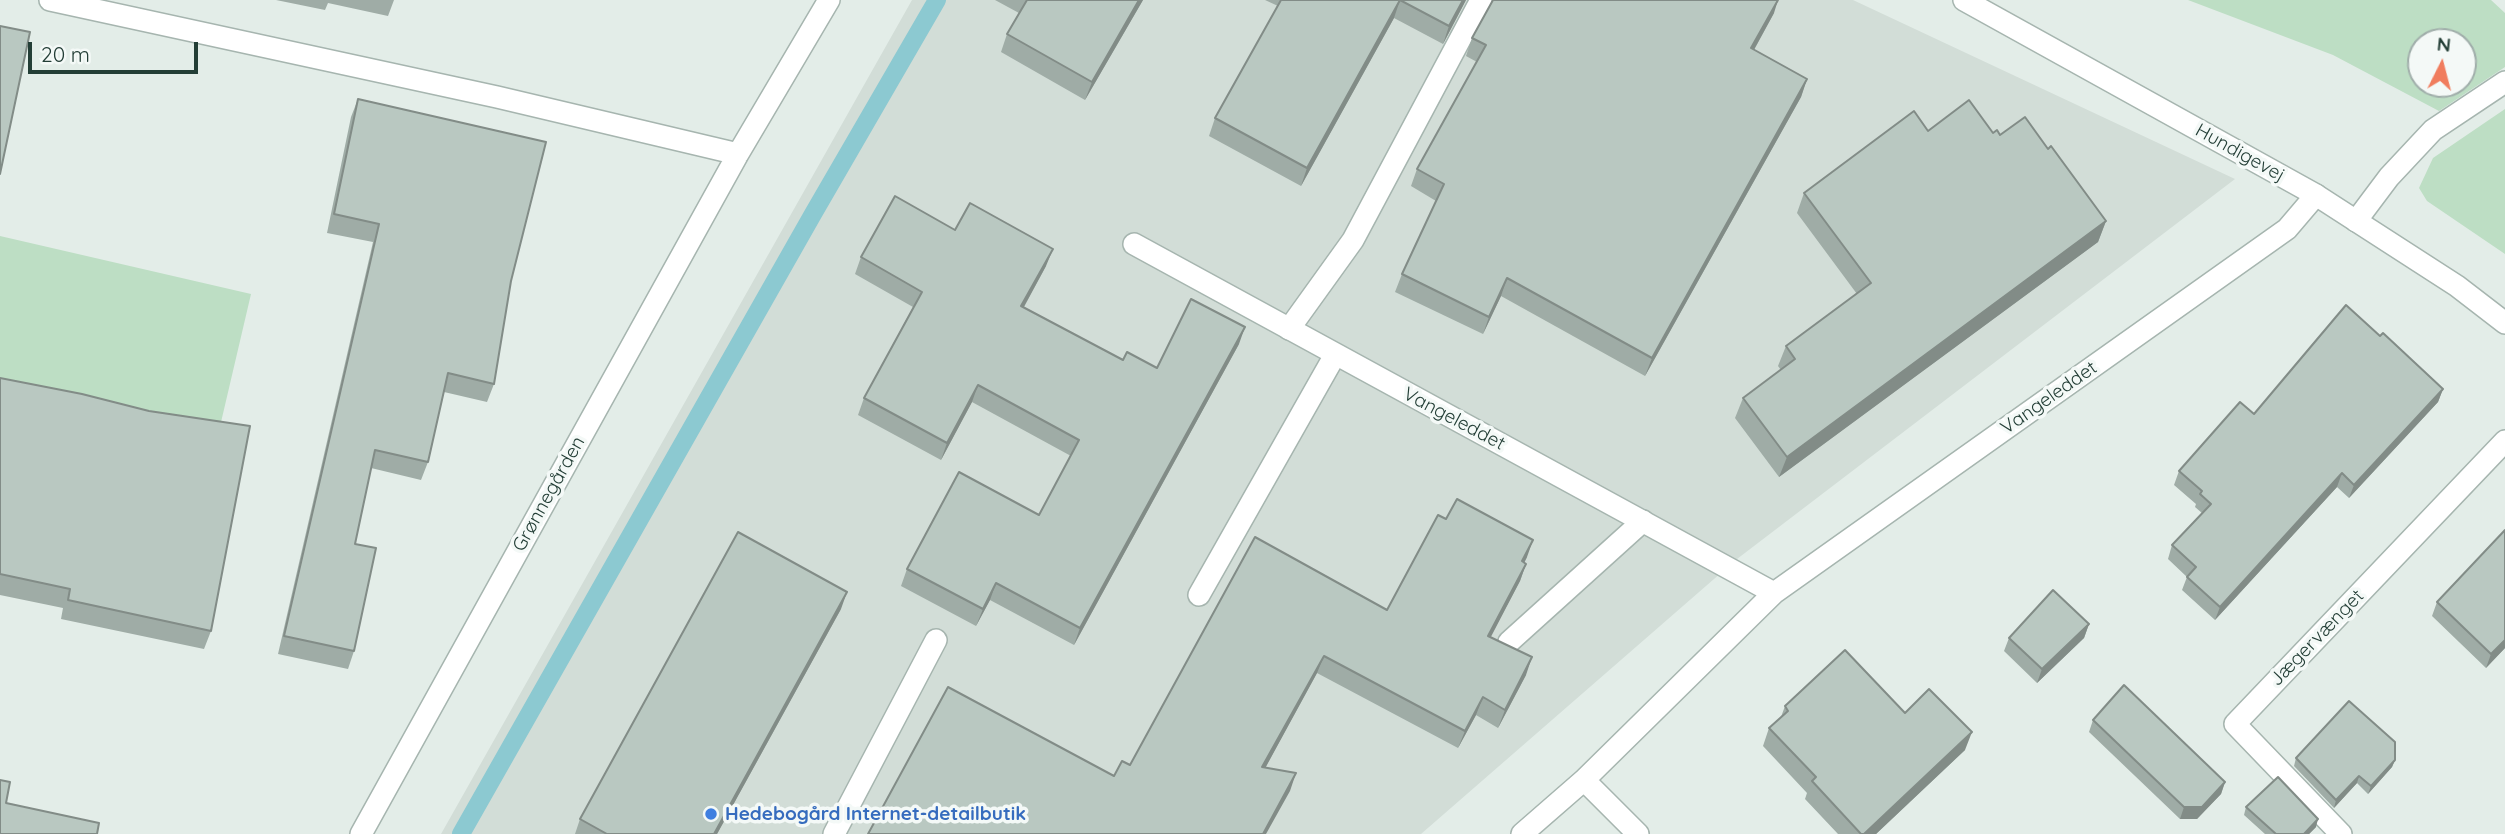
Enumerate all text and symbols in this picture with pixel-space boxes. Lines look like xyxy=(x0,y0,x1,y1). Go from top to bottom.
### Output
scale bar xyxy=(32,28,201,72)
north arrow xyxy=(2407,28,2477,98)
text: N xyxy=(2436,31,2452,57)
text: 20 m xyxy=(41,41,90,67)
street label: Hundigevej xyxy=(2191,119,2289,187)
street label: Vangeleddet xyxy=(1997,356,2101,440)
street label: Vangeleddet xyxy=(1399,383,1509,455)
street label: Grønnegården xyxy=(508,432,590,556)
street label: Jægervænget xyxy=(2265,585,2369,691)
place label: Hedebogård Internet-detailbutik xyxy=(725,803,1026,825)
marker: Hedebogård Internet-detailbutik xyxy=(703,806,719,822)

